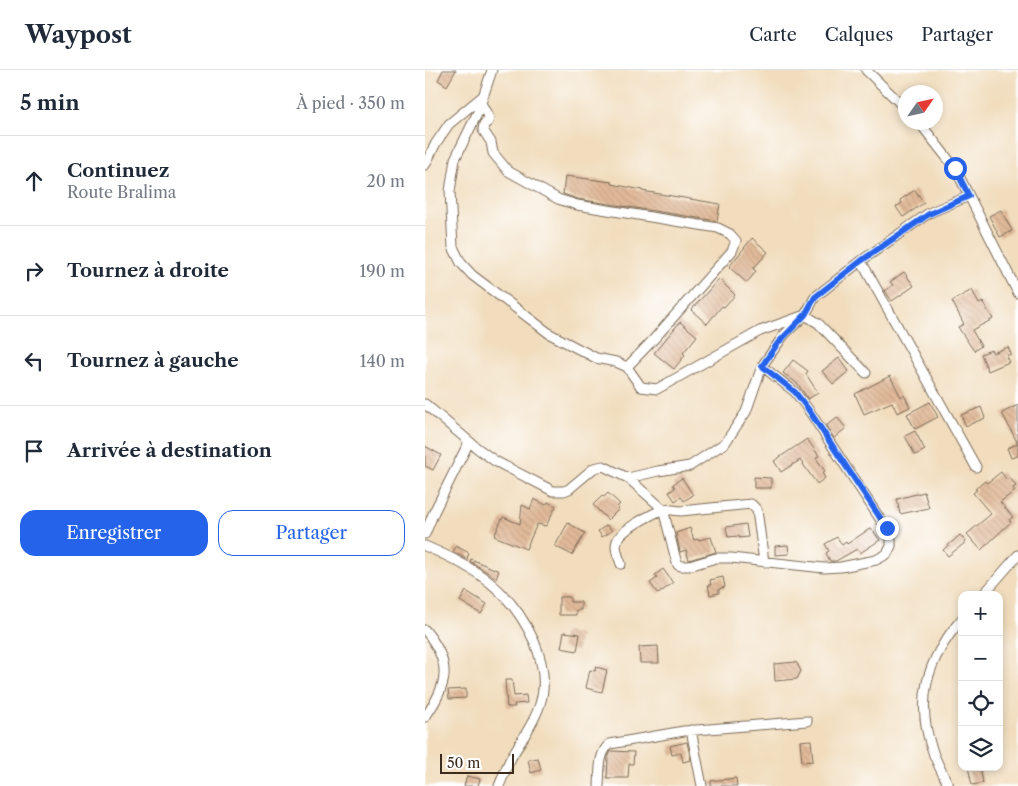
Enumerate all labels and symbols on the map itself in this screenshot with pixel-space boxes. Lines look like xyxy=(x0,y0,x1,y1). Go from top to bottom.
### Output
north arrow xyxy=(898,85,943,130)
route start xyxy=(944,157,967,180)
route end xyxy=(876,517,899,540)
scale bar xyxy=(440,751,514,774)

